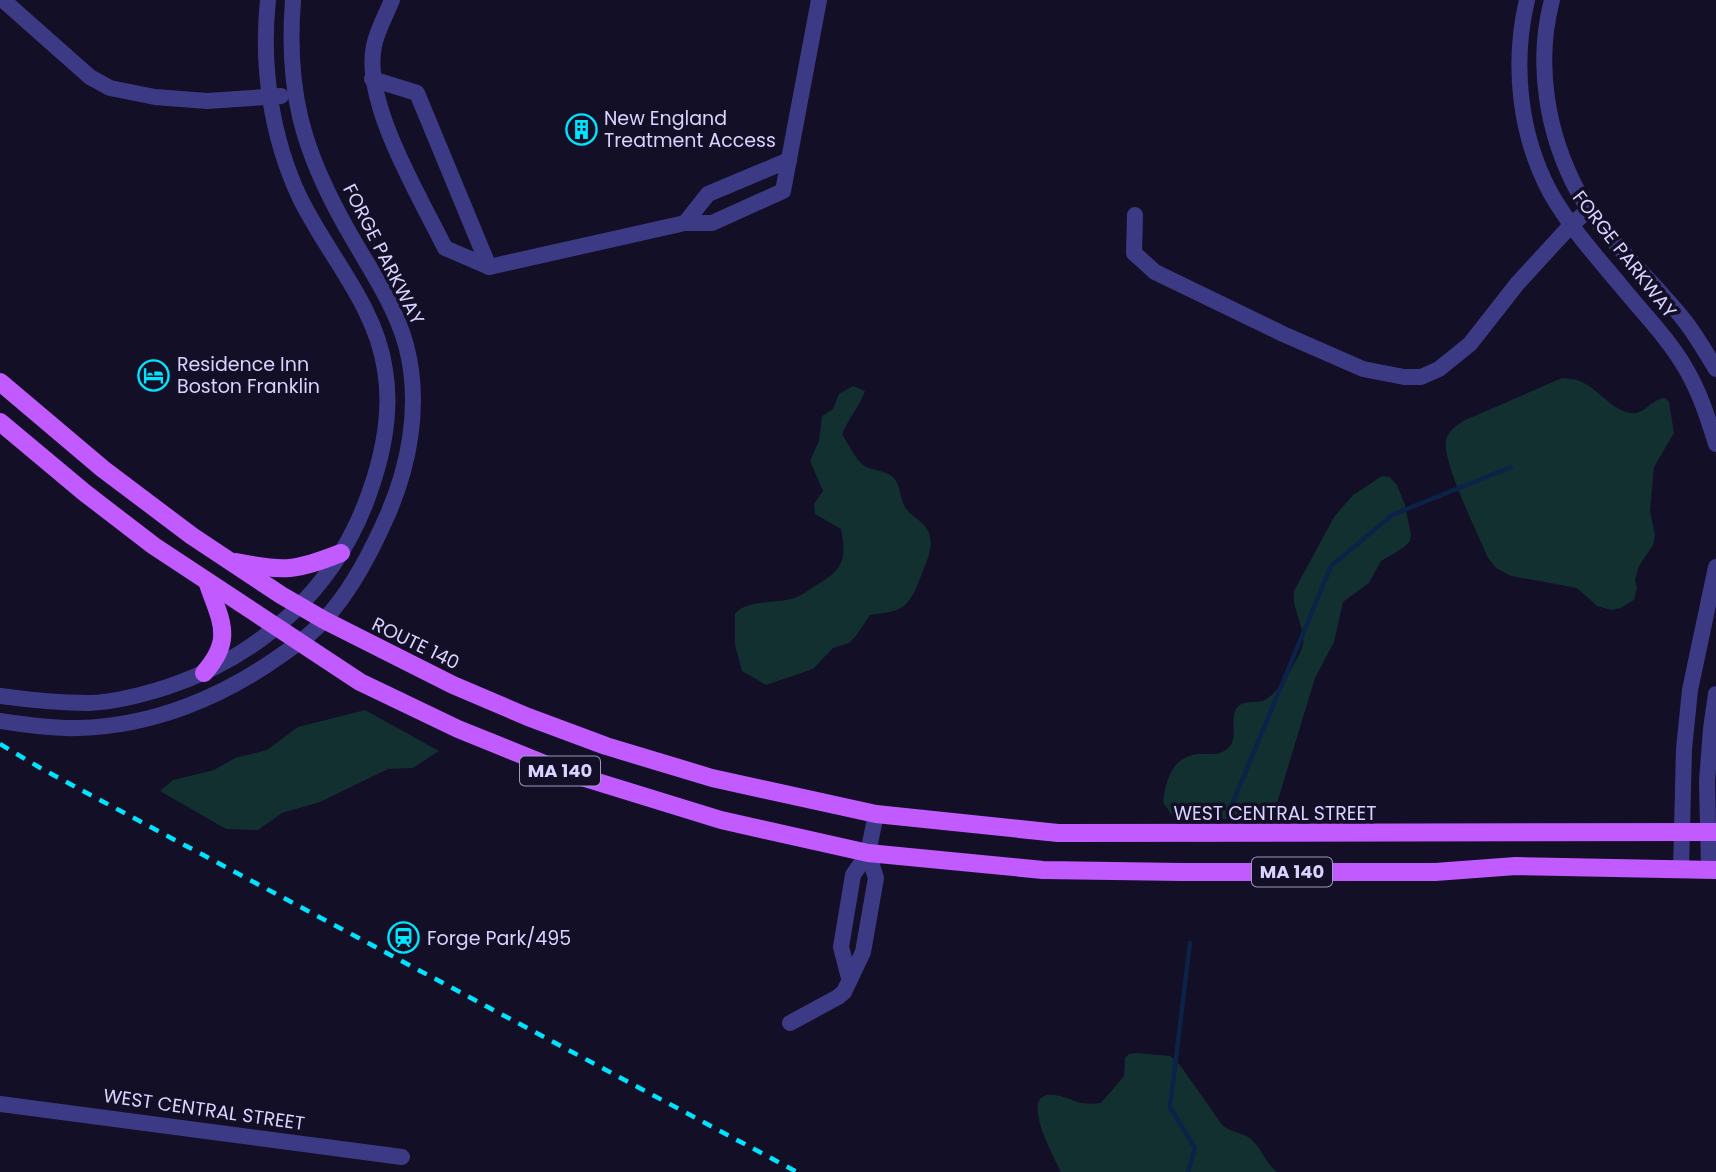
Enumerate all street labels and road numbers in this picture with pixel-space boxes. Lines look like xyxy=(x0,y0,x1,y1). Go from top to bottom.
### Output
street label: FORGE PARKWAY xyxy=(336,179,431,329)
street label: FORGE PARKWAY xyxy=(1566,185,1683,324)
street label: ROUTE 140 xyxy=(367,611,464,676)
road number: MA 140 xyxy=(520,756,600,786)
street label: WEST CENTRAL STREET xyxy=(1173,800,1377,827)
road number: MA 140 xyxy=(1252,858,1332,886)
street label: WEST CENTRAL STREET xyxy=(101,1082,306,1137)

